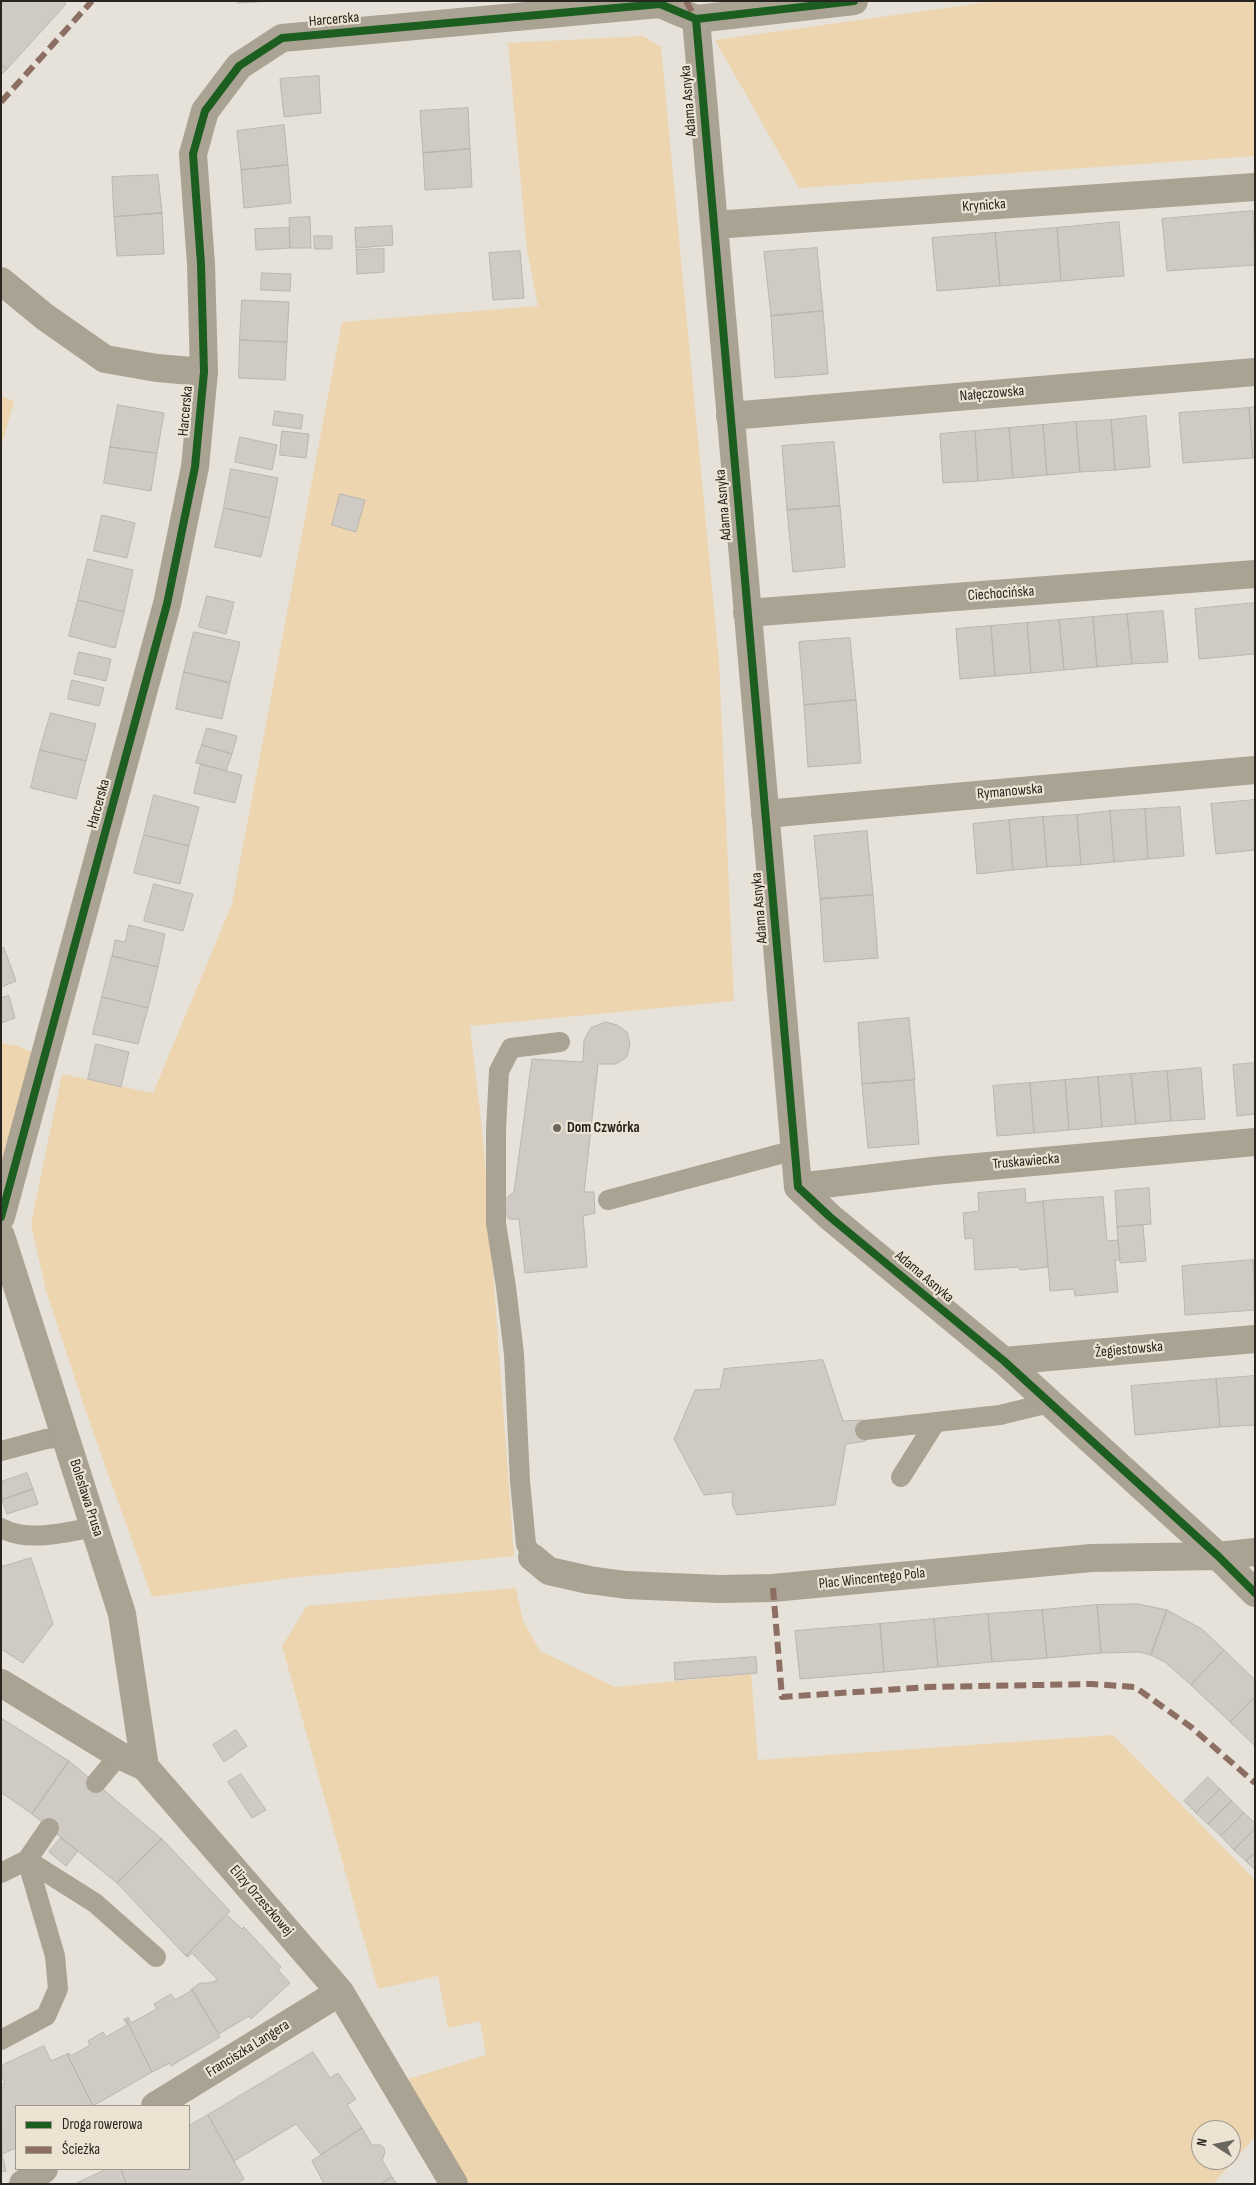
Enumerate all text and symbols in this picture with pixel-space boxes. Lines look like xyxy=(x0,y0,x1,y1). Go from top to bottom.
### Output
street label: Harcerska xyxy=(308,9,360,31)
street label: Adama Asnyka xyxy=(677,65,701,137)
street label: Krynicka xyxy=(962,196,1006,216)
street label: Nałęczowska xyxy=(959,382,1025,406)
street label: Harcerska xyxy=(175,385,197,437)
street label: Adama Asnyka xyxy=(712,469,736,541)
street label: Ciechocińska xyxy=(967,583,1035,605)
street label: Harcerska xyxy=(84,777,114,831)
street label: Rymanowska xyxy=(976,780,1044,804)
street label: Adama Asnyka xyxy=(748,872,772,944)
place label: Dom Czwórka xyxy=(567,1119,640,1137)
marker: Dom Czwórka xyxy=(551,1122,563,1134)
street label: Truskawiecka xyxy=(992,1150,1060,1174)
street label: Adama Asnyka xyxy=(891,1247,957,1307)
street label: Żegiestowska xyxy=(1094,1338,1164,1362)
street label: Bolesława Prusa xyxy=(65,1457,107,1539)
street label: Plac Wincentego Pola xyxy=(818,1564,926,1594)
street label: Elizy Orzeszkowej xyxy=(225,1862,297,1940)
street label: Franciszka Langera xyxy=(203,2016,293,2082)
legend xyxy=(15,2105,190,2170)
text: Droga rowerowa xyxy=(62,2115,142,2134)
north arrow xyxy=(1191,2120,1241,2170)
text: N xyxy=(1193,2137,1211,2148)
text: Ścieżka xyxy=(62,2140,100,2159)

